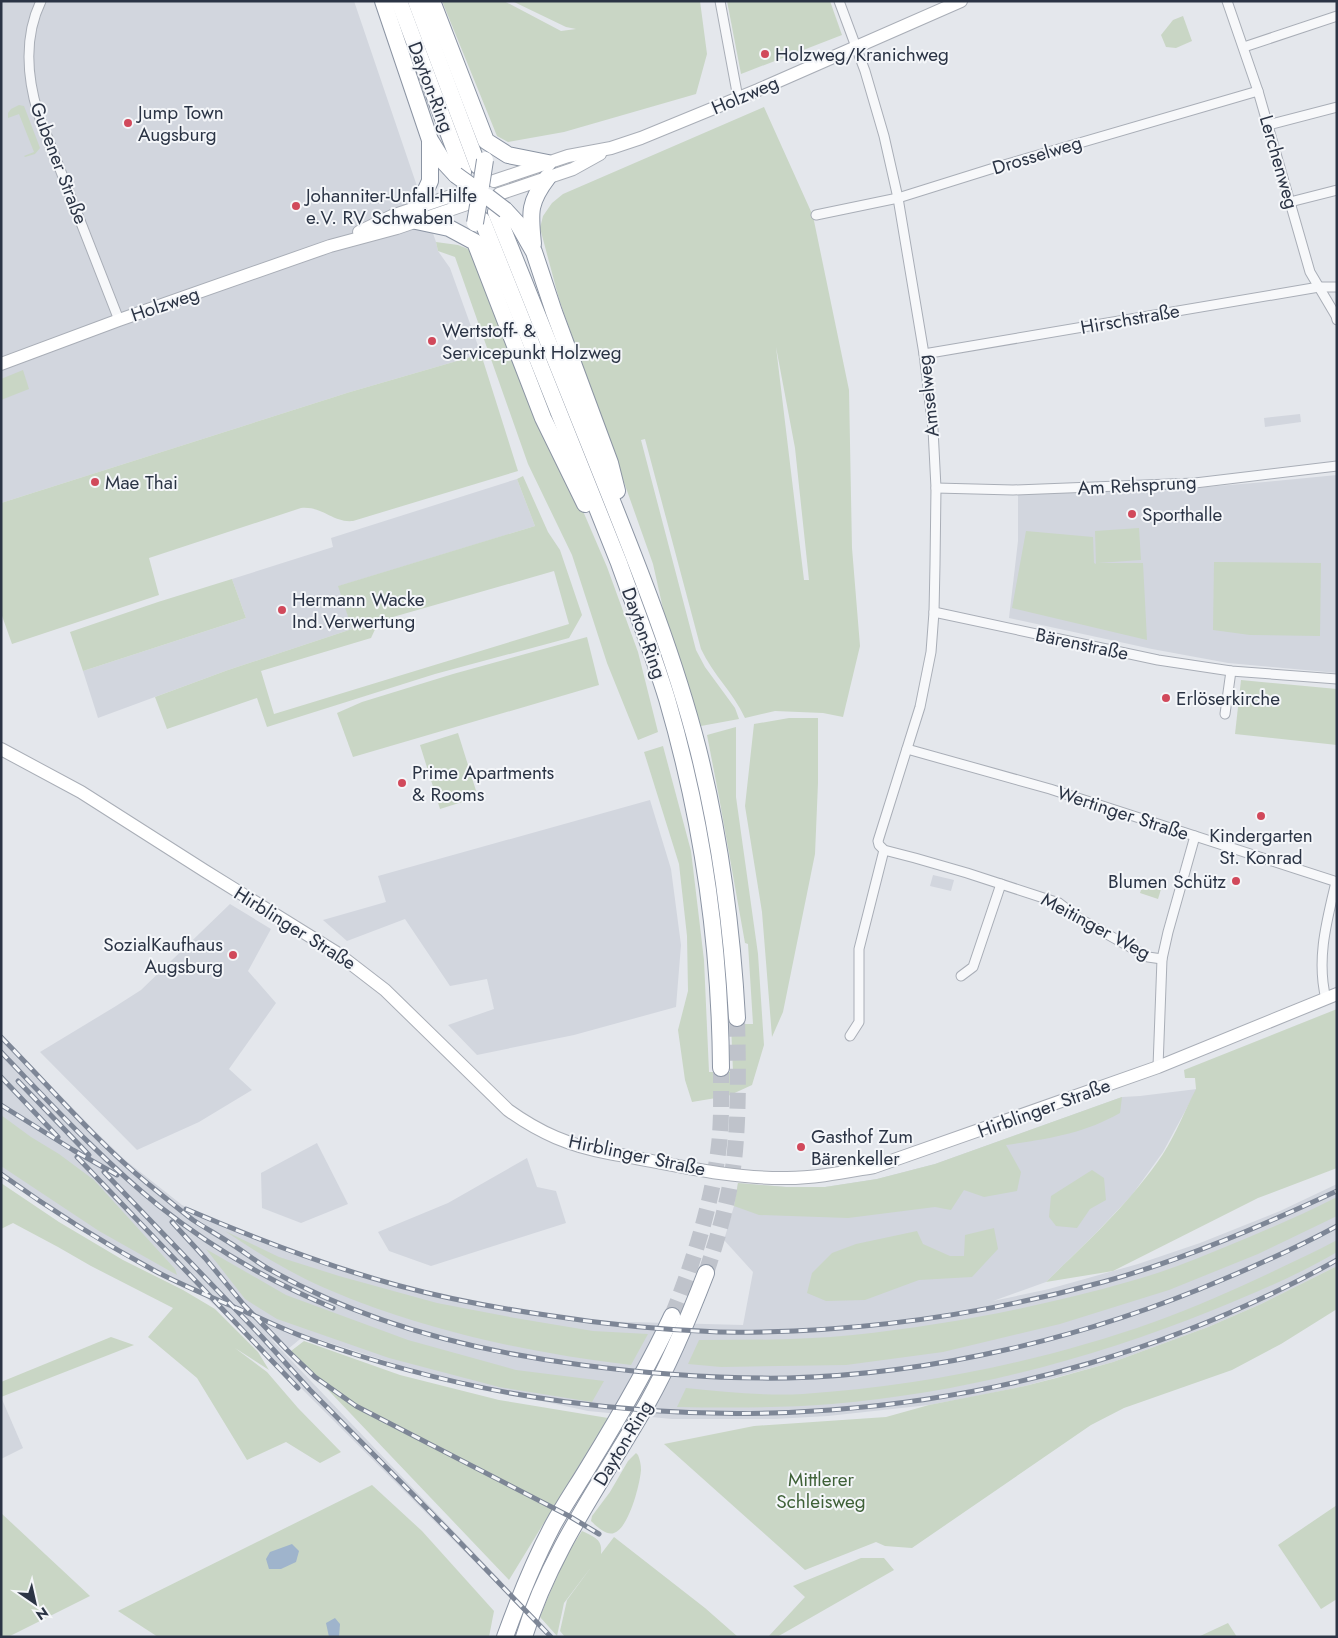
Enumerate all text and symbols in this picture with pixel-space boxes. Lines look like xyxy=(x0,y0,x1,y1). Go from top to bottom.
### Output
street label: Dayton-Ring xyxy=(401,38,461,136)
place label: Holzweg/Kranichweg xyxy=(775,41,949,68)
marker: Holzweg/Kranichweg xyxy=(759,48,771,60)
street label: Holzweg xyxy=(707,69,783,121)
street label: Gubener Straße xyxy=(23,98,95,228)
place label: Jump Town Augsburg xyxy=(135,99,224,148)
street label: Lerchenweg xyxy=(1253,112,1305,212)
marker: Jump Town Augsburg xyxy=(122,117,134,129)
street label: Drosselweg xyxy=(989,129,1085,181)
place label: Johanniter-Unfall-Hilfe e.V. RV Schwaben xyxy=(303,182,477,231)
marker: Johanniter-Unfall-Hilfe e.V. RV Schwaben xyxy=(290,200,302,212)
street label: Holzweg xyxy=(127,280,203,328)
street label: Hirschstraße xyxy=(1078,297,1182,341)
place label: Wertstoff- & Servicepunkt Holzweg xyxy=(442,317,621,366)
marker: Wertstoff- & Servicepunkt Holzweg xyxy=(426,335,438,347)
street label: Amselweg xyxy=(910,354,946,438)
street label: Am Rehsprung xyxy=(1077,468,1197,502)
place label: Mae Thai xyxy=(105,469,178,496)
marker: Mae Thai xyxy=(89,476,101,488)
place label: Sporthalle xyxy=(1142,501,1223,528)
marker: Sporthalle xyxy=(1126,508,1138,520)
street label: Dayton-Ring xyxy=(615,583,673,683)
place label: Hermann Wacke Ind.Verwertung xyxy=(292,586,425,635)
marker: Hermann Wacke Ind.Verwertung xyxy=(276,604,288,616)
street label: Bärenstraße xyxy=(1033,621,1131,667)
place label: Erlöserkirche xyxy=(1176,685,1280,712)
marker: Erlöserkirche xyxy=(1160,692,1172,704)
place label: Prime Apartments & Rooms xyxy=(412,759,555,808)
marker: Prime Apartments & Rooms xyxy=(396,777,408,789)
street label: Wertinger Straße xyxy=(1054,779,1193,847)
marker: Kindergarten St. Konrad xyxy=(1255,810,1267,822)
place label: Kindergarten St. Konrad xyxy=(1209,822,1313,871)
place label: Blumen Schütz xyxy=(1108,868,1226,895)
marker: Blumen Schütz xyxy=(1230,875,1242,887)
street label: Hirblinger Straße xyxy=(229,880,361,976)
street label: Meitinger Weg xyxy=(1037,886,1155,966)
place label: SozialKaufhaus Augsburg xyxy=(103,931,223,980)
marker: SozialKaufhaus Augsburg xyxy=(227,949,239,961)
street label: Hirblinger Straße xyxy=(974,1071,1114,1144)
place label: Gasthof Zum Bärenkeller xyxy=(811,1123,913,1172)
street label: Hirblinger Straße xyxy=(566,1127,708,1183)
marker: Gasthof Zum Bärenkeller xyxy=(795,1141,807,1153)
street label: Dayton-Ring xyxy=(587,1395,659,1491)
park label: Mittlerer Schleisweg xyxy=(776,1466,866,1515)
north arrow xyxy=(10,1578,60,1628)
text: N xyxy=(32,1602,52,1625)

